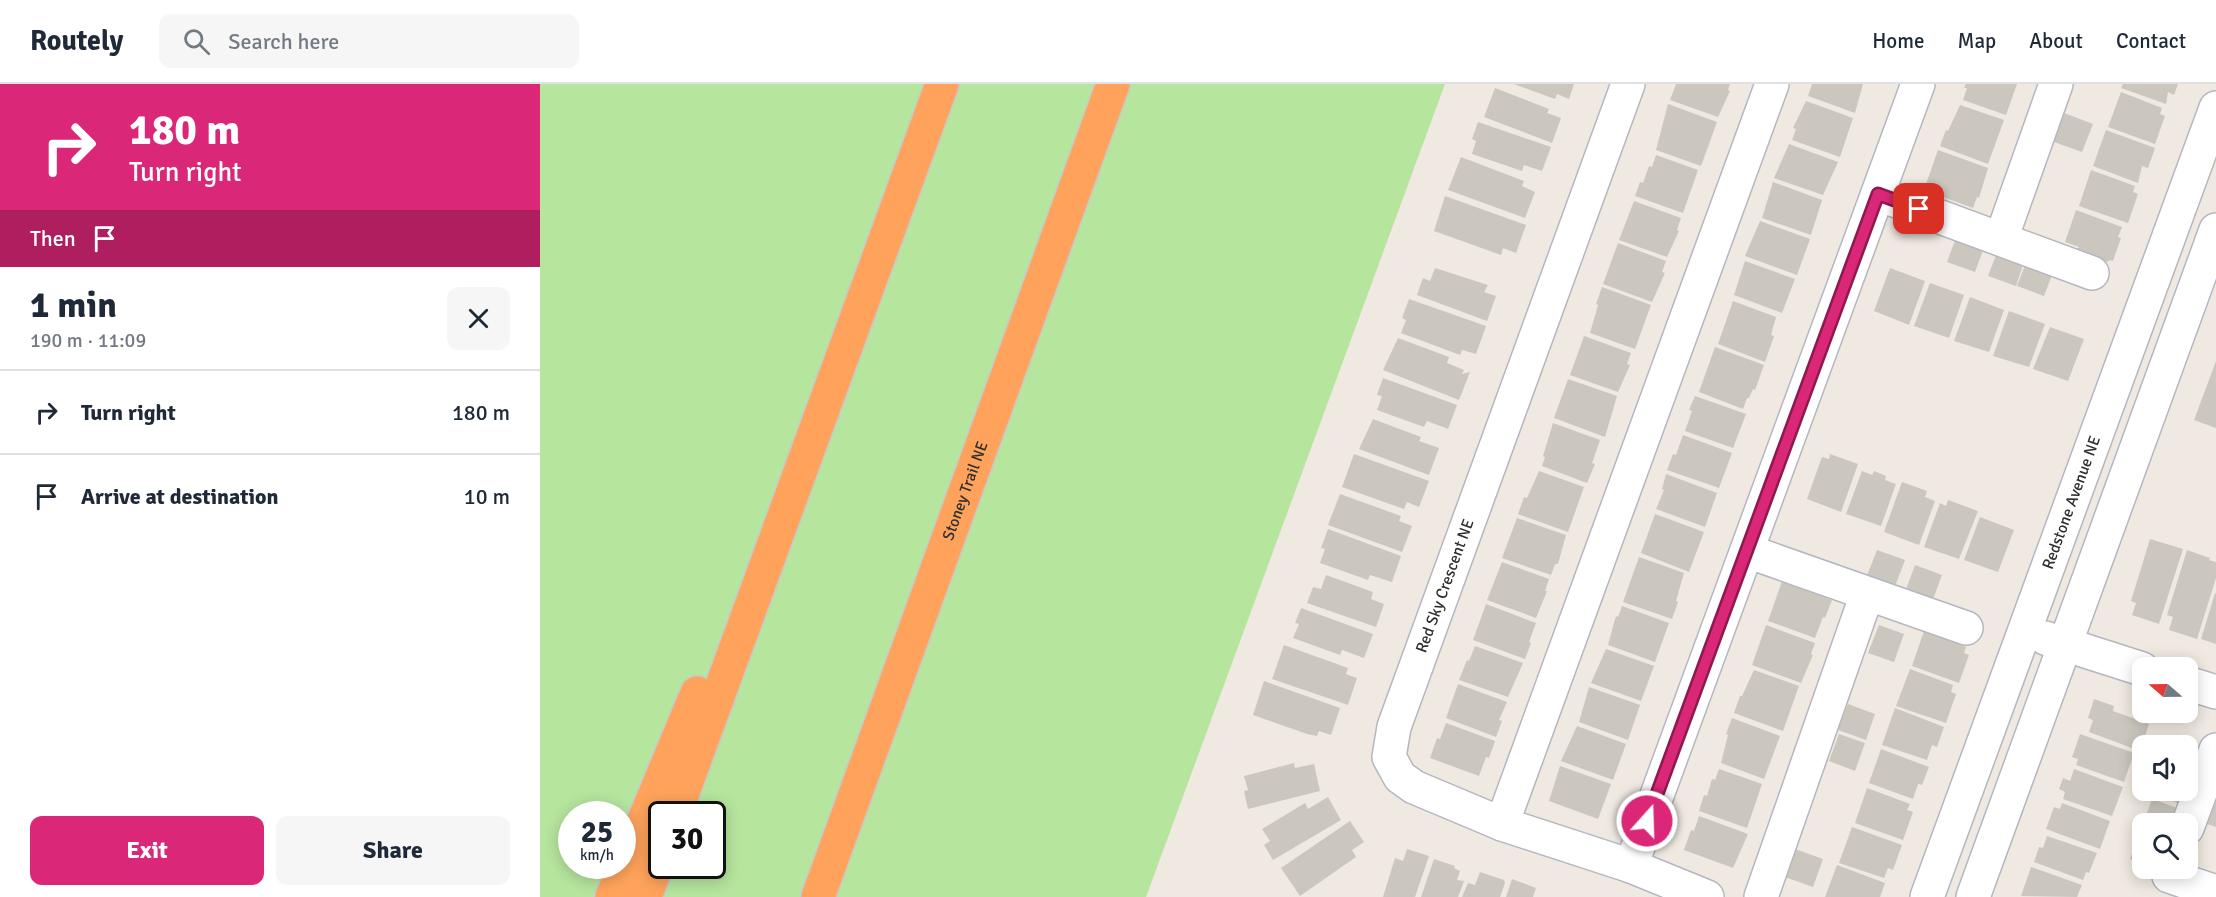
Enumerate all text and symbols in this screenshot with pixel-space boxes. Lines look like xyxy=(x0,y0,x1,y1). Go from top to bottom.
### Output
search box xyxy=(159,14,579,68)
text: Routely xyxy=(30,24,123,58)
icon: search xyxy=(180,25,213,58)
text: Search here xyxy=(228,28,339,55)
text: Home xyxy=(1872,28,1925,54)
text: Map xyxy=(1958,28,1996,54)
text: About xyxy=(2029,28,2083,54)
text: Contact xyxy=(2116,28,2186,54)
text: 180 m xyxy=(129,105,240,156)
icon: right xyxy=(30,108,108,186)
text: Turn right xyxy=(129,156,242,189)
pin xyxy=(1893,183,1944,234)
icon: arrive xyxy=(1902,192,1935,225)
icon: arrive xyxy=(88,222,121,255)
text: Then xyxy=(30,225,76,252)
text: 1 min xyxy=(30,283,117,328)
button: close xyxy=(447,287,510,350)
text: 190 m · 11:09 xyxy=(30,328,146,353)
icon: right xyxy=(30,396,63,429)
text: Turn right xyxy=(81,399,176,426)
text: 180 m xyxy=(452,399,510,426)
street label: Redstone Avenue NE xyxy=(2038,433,2105,572)
street label: Stoney Trail NE xyxy=(938,439,992,543)
icon: arrive xyxy=(30,480,63,513)
text: Arrive at destination xyxy=(81,483,278,510)
text: 10 m xyxy=(464,483,510,510)
street label: Red Sky Crescent NE xyxy=(1412,516,1478,656)
north arrow xyxy=(2132,657,2198,723)
map controls xyxy=(2132,657,2198,879)
button: sound xyxy=(2132,735,2198,801)
position arrow xyxy=(1615,789,1679,853)
speed limit sign: 30 xyxy=(648,801,726,879)
button: search xyxy=(2132,813,2198,879)
text: 25 xyxy=(581,814,613,851)
button: Exit xyxy=(30,816,264,885)
button: Share xyxy=(276,816,510,885)
text: km/h xyxy=(580,846,614,864)

